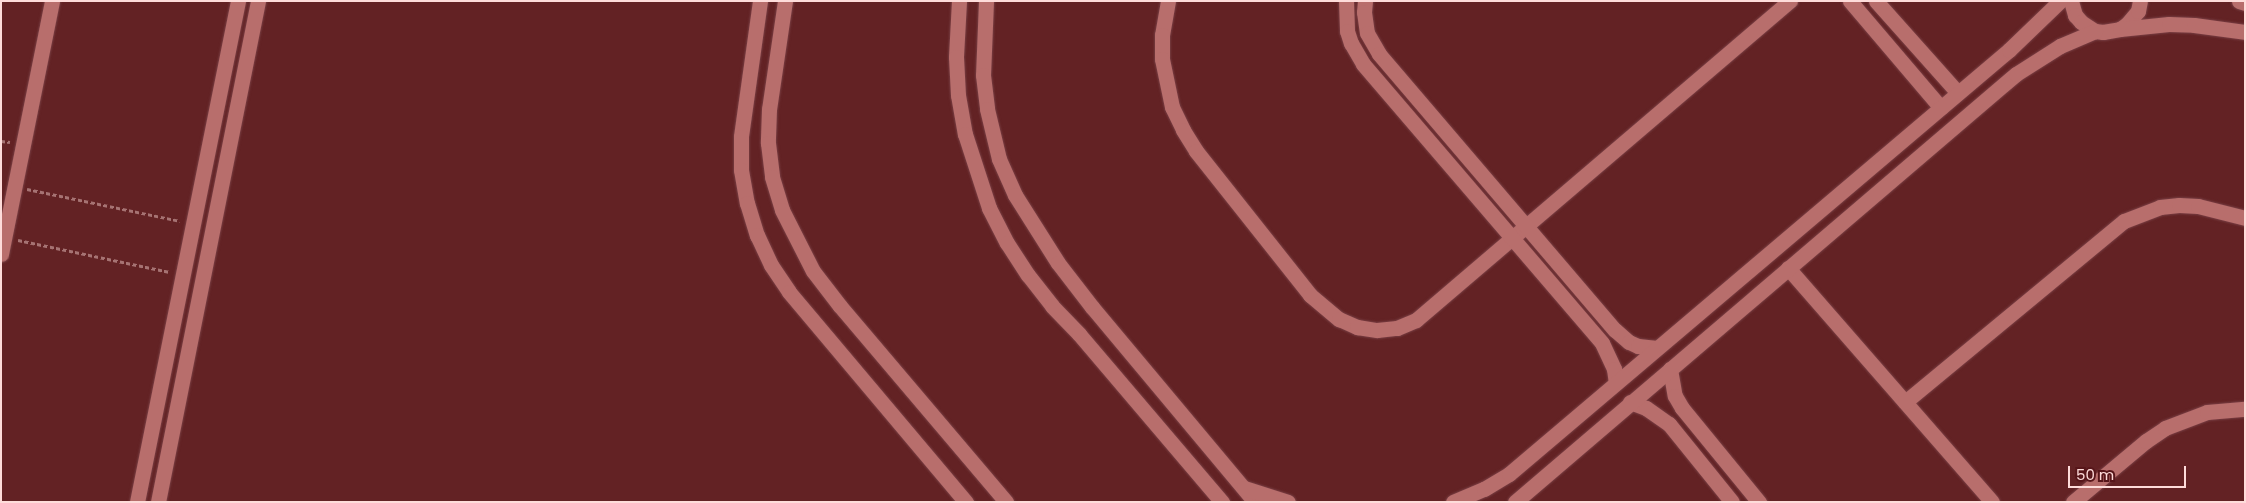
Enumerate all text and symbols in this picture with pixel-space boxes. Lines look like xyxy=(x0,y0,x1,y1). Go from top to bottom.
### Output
scale bar xyxy=(2071,456,2188,488)
text: 50 m xyxy=(2076,464,2114,485)

